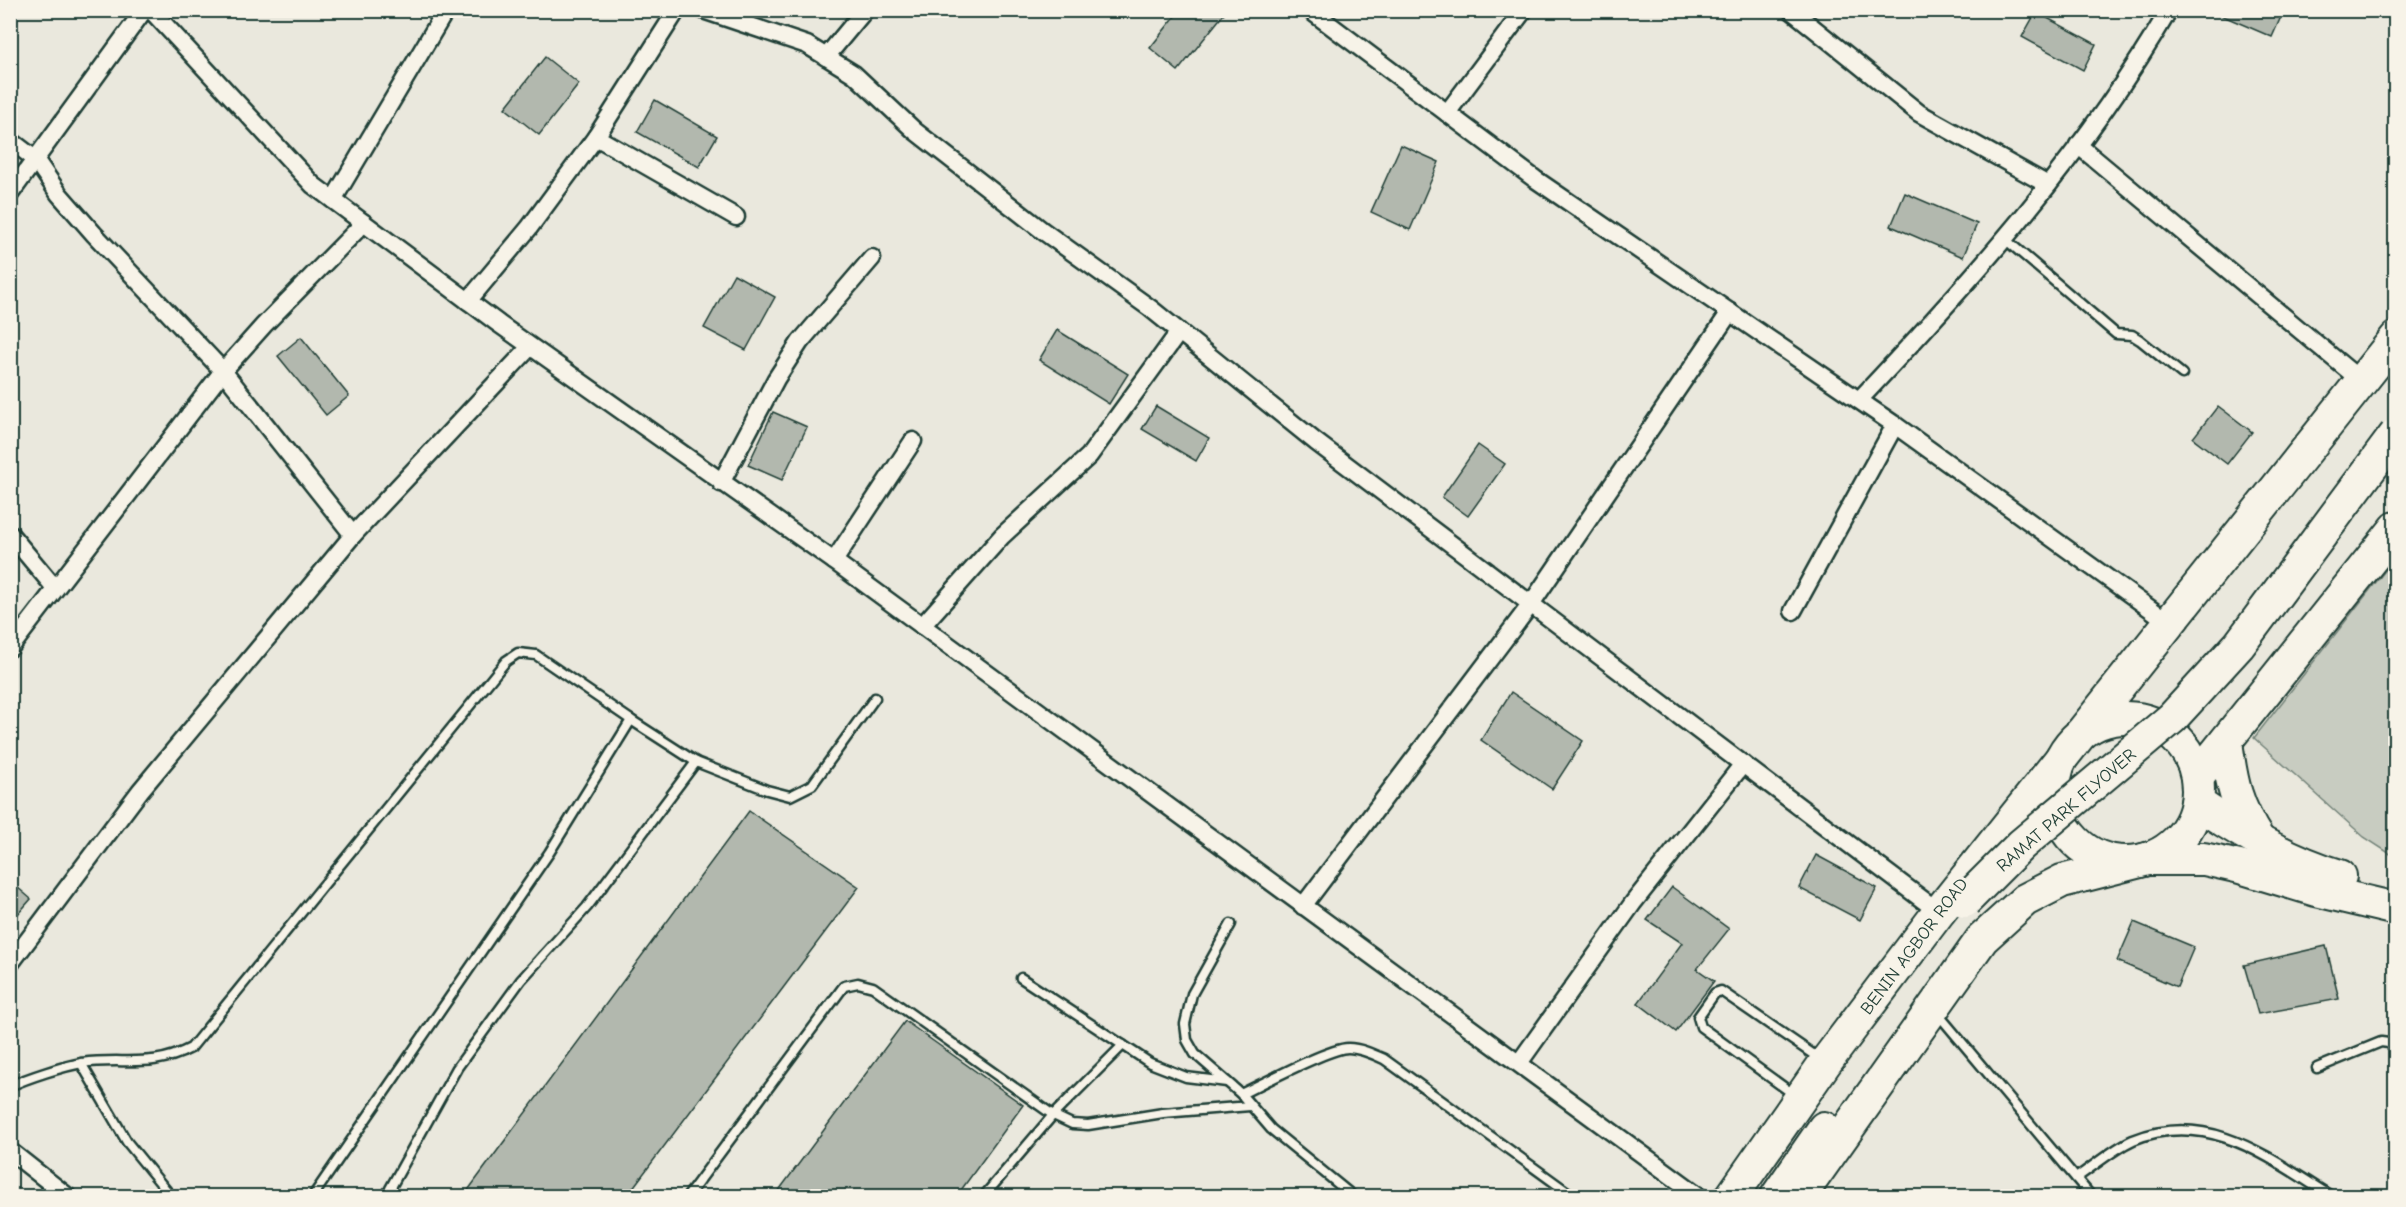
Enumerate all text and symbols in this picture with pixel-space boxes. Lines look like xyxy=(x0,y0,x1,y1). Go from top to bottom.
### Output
street label: RAMAT PARK FLYOVER xyxy=(1992,744,2140,877)
street label: BENIN AGBOR ROAD xyxy=(1856,874,1973,1019)

